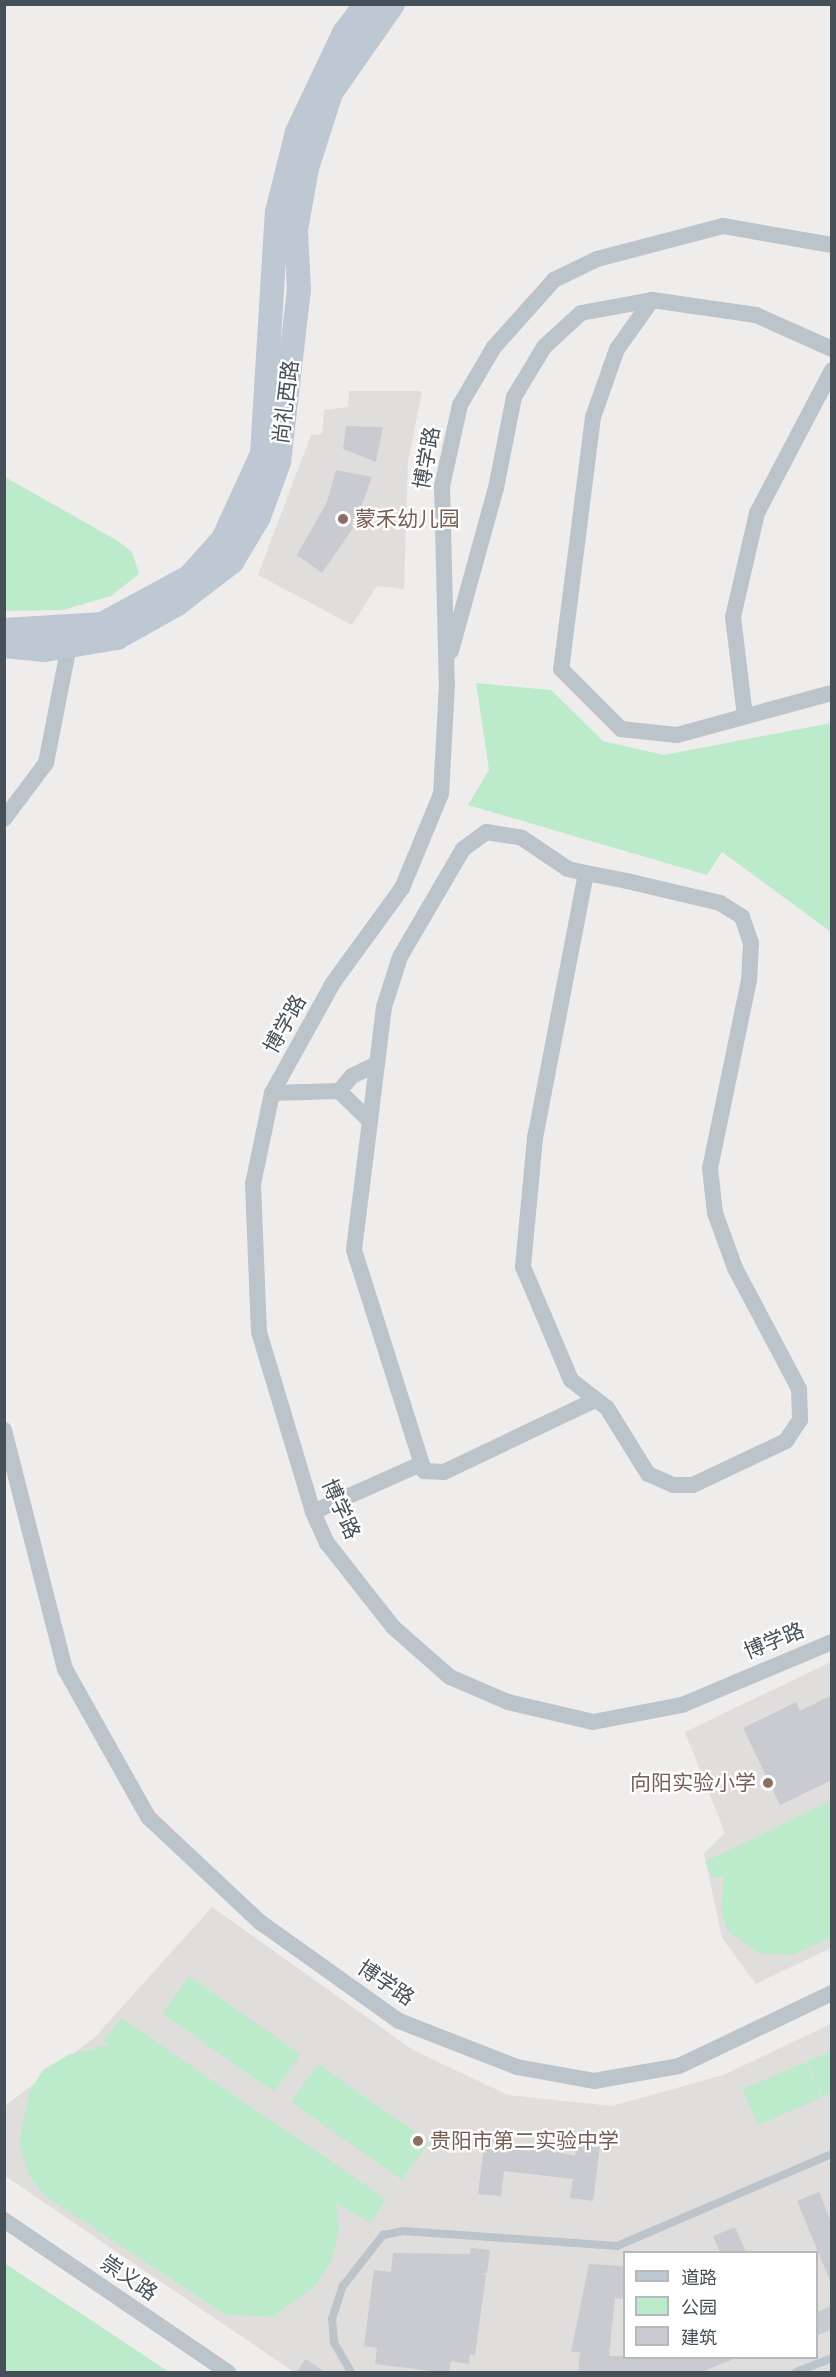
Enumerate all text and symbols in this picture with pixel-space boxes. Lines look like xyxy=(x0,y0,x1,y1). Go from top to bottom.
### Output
street label: 尚礼西路 xyxy=(268,359,304,445)
street label: 博学路 xyxy=(409,425,445,491)
place label: 蒙禾幼儿园 xyxy=(355,506,460,532)
marker: 蒙禾幼儿园 xyxy=(336,512,350,526)
street label: 博学路 xyxy=(259,990,311,1058)
street label: 博学路 xyxy=(317,1475,365,1543)
street label: 博学路 xyxy=(740,1618,808,1664)
place label: 向阳实验小学 xyxy=(630,1770,756,1796)
marker: 向阳实验小学 xyxy=(761,1776,775,1790)
street label: 博学路 xyxy=(353,1955,419,2011)
place label: 贵阳市第二实验中学 xyxy=(430,2128,619,2154)
marker: 贵阳市第二实验中学 xyxy=(411,2134,425,2148)
street label: 崇义路 xyxy=(96,2250,162,2306)
legend xyxy=(623,2251,818,2359)
text: 道路 xyxy=(681,2267,717,2289)
text: 公园 xyxy=(681,2297,717,2319)
text: 建筑 xyxy=(681,2327,717,2349)

